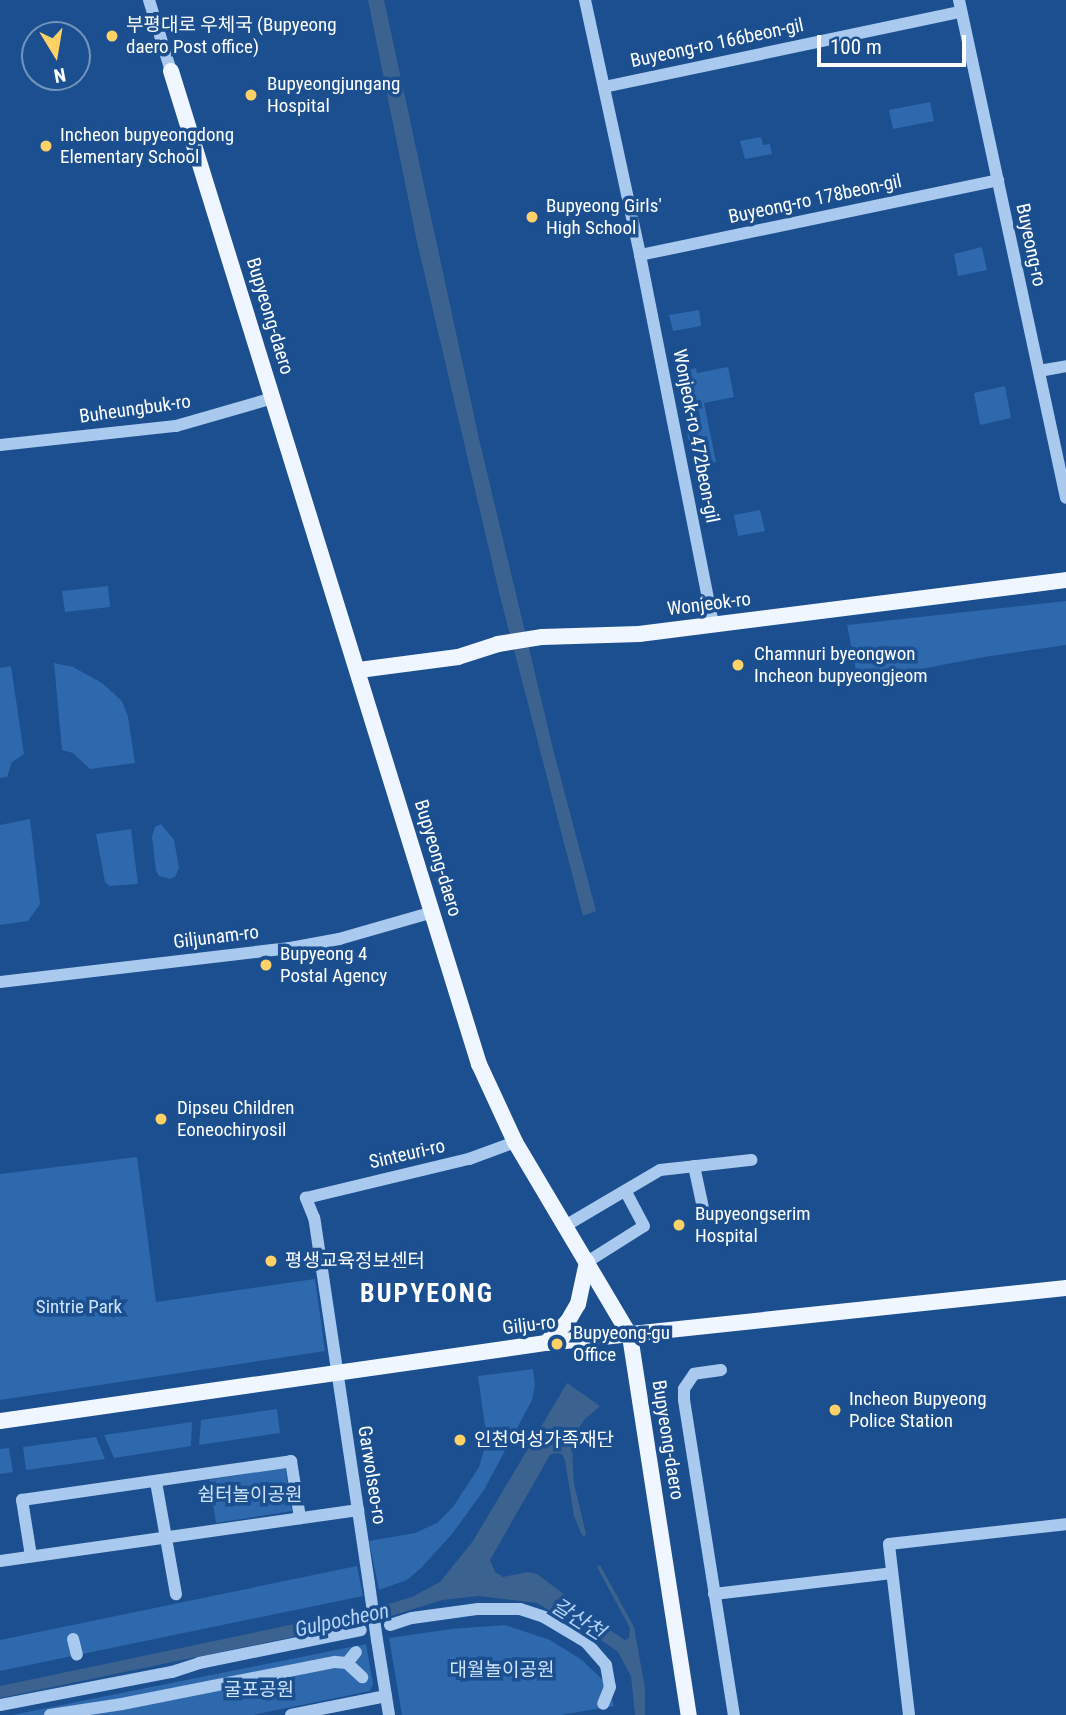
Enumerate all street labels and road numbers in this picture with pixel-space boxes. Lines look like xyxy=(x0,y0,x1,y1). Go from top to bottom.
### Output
street label: Buyeong-ro 166beon-gil xyxy=(628,13,806,73)
street label: Buyeong-ro 178beon-gil xyxy=(726,169,904,229)
street label: Buyeong-ro xyxy=(1011,201,1051,289)
street label: Bupyeong-daero xyxy=(241,255,299,377)
street label: Wonjeok-ro 472beon-gil xyxy=(668,347,724,525)
street label: Buheungbuk-ro xyxy=(78,390,192,428)
street label: Wonjeok-ro xyxy=(666,588,752,620)
street label: Bupyeong-daero xyxy=(409,797,467,919)
street label: Giljunam-ro xyxy=(172,920,260,954)
street label: Sinteuri-ro xyxy=(367,1134,447,1174)
street label: Gilju-ro xyxy=(501,1310,557,1340)
street label: Bupyeong-daero xyxy=(647,1379,689,1501)
street label: Garwolseo-ro xyxy=(353,1424,391,1526)

